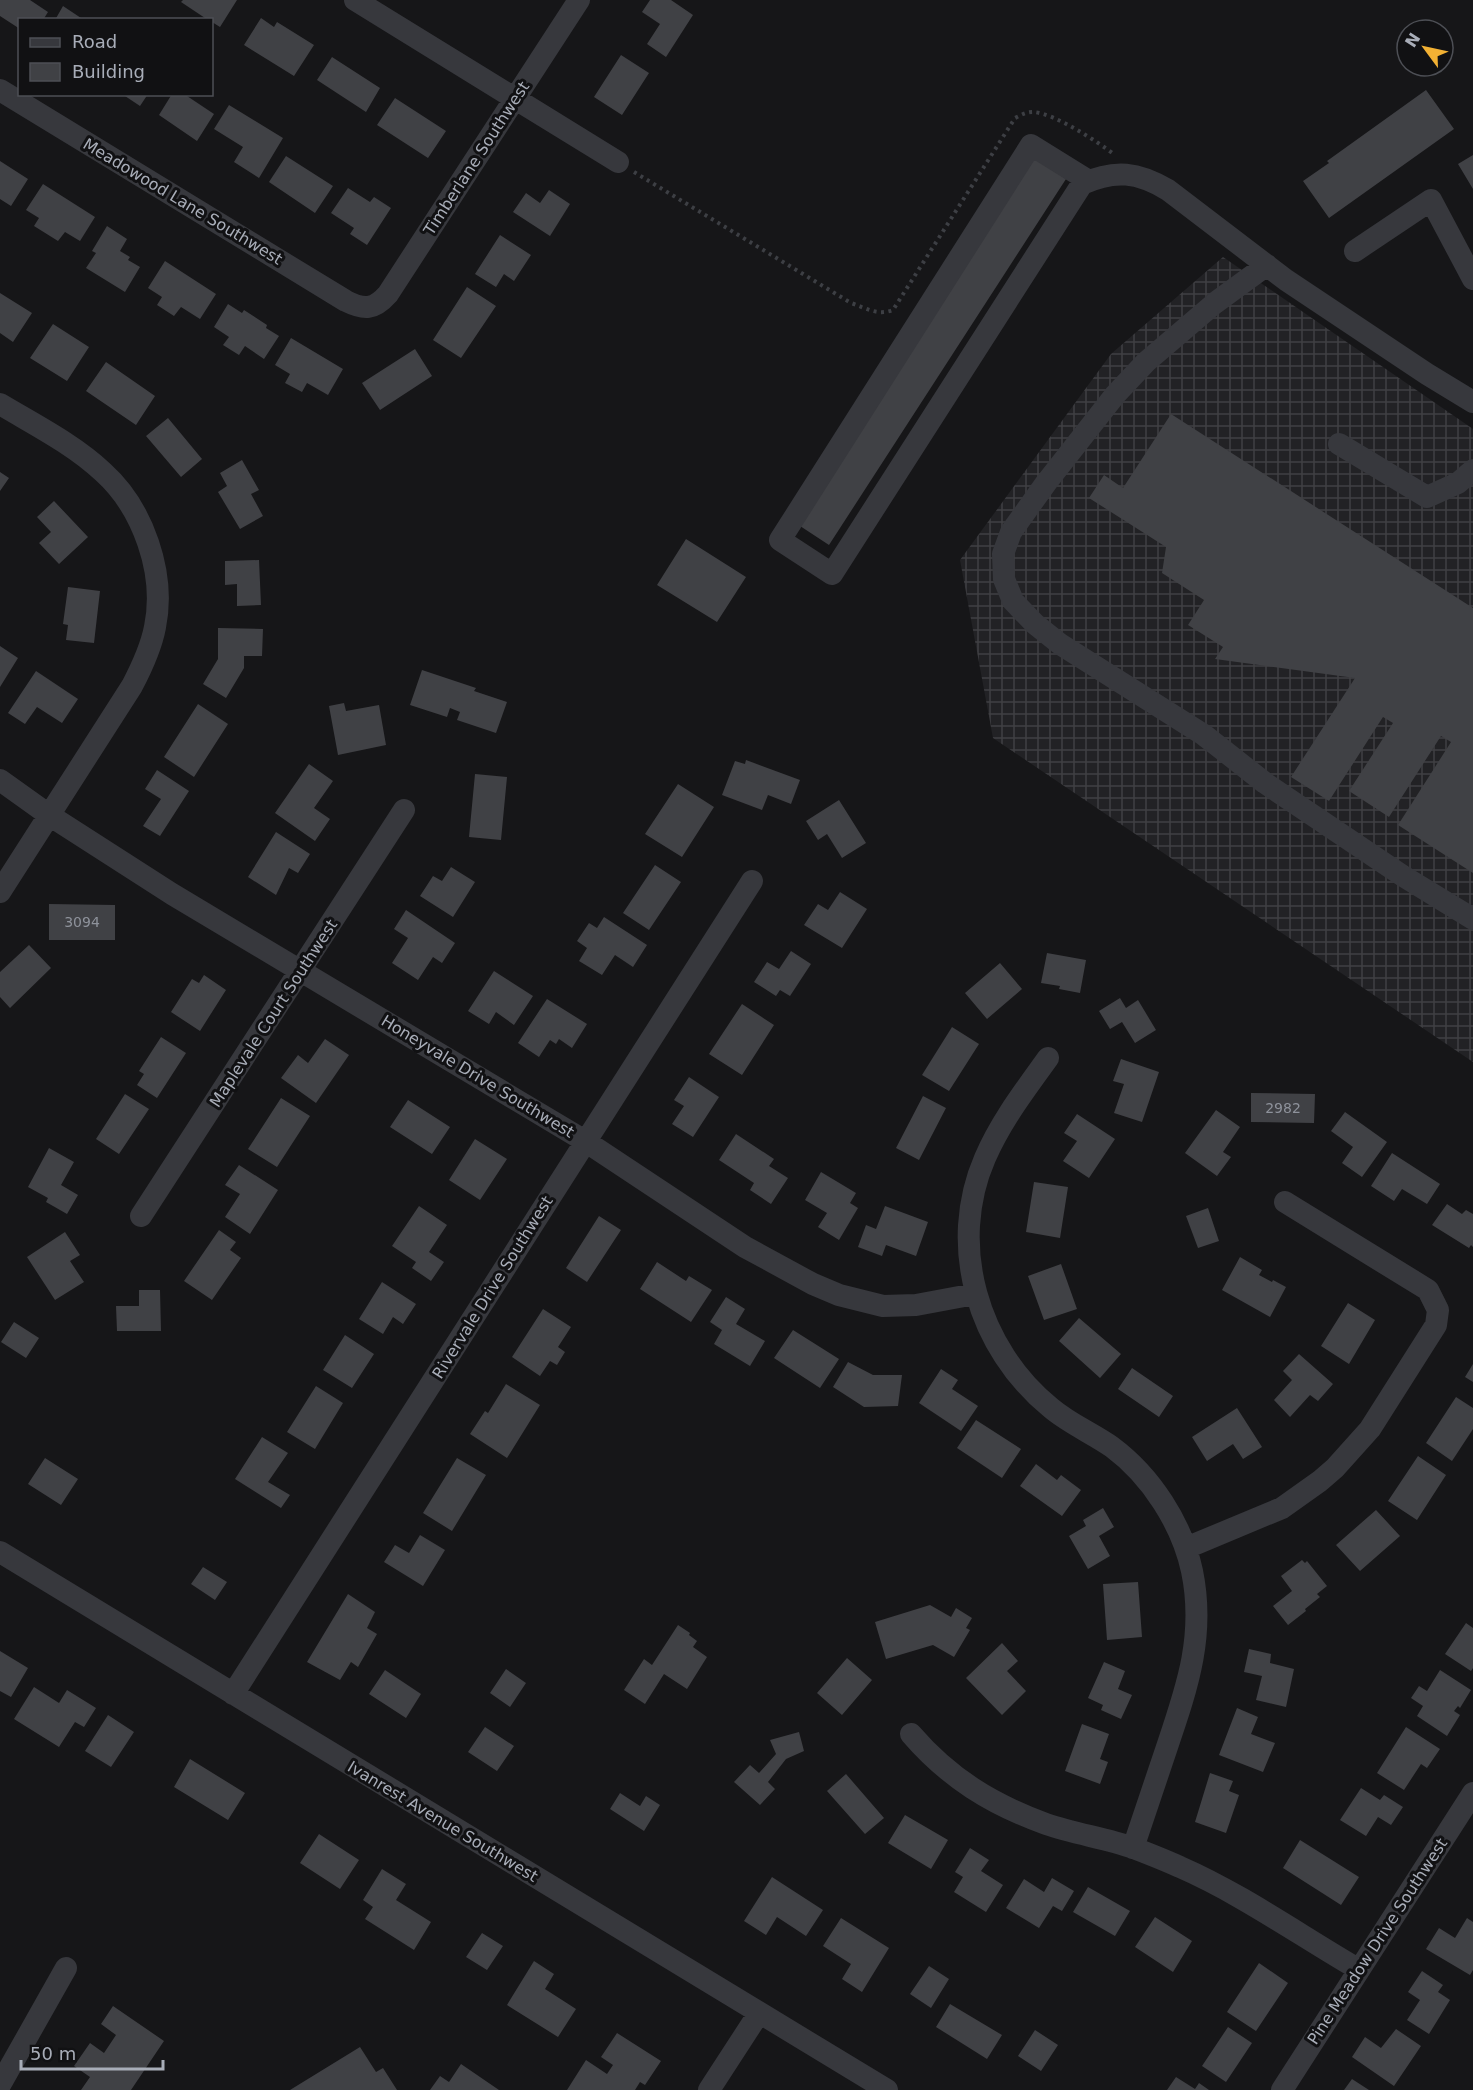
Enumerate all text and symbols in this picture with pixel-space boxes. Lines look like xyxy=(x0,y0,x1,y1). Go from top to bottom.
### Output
legend xyxy=(18,18,213,96)
north arrow xyxy=(1395,18,1455,78)
text: N xyxy=(1401,29,1424,51)
text: Road xyxy=(72,31,117,52)
text: Building xyxy=(72,61,145,82)
street label: Timberlane Southwest xyxy=(419,78,533,239)
street label: Meadowood Lane Southwest xyxy=(80,134,286,269)
house number: 3094 xyxy=(64,914,100,930)
street label: Maplevale Court Southwest xyxy=(206,916,341,1111)
street label: Honeyvale Drive Southwest xyxy=(378,1011,578,1142)
house number: 2982 xyxy=(1265,1100,1301,1116)
street label: Rivervale Drive Southwest xyxy=(428,1192,557,1382)
street label: Ivanrest Avenue Southwest xyxy=(344,1757,541,1886)
street label: Pine Meadow Drive Southwest xyxy=(1304,1835,1451,2048)
scale bar xyxy=(21,2033,164,2071)
text: 50 m xyxy=(30,2043,76,2064)

